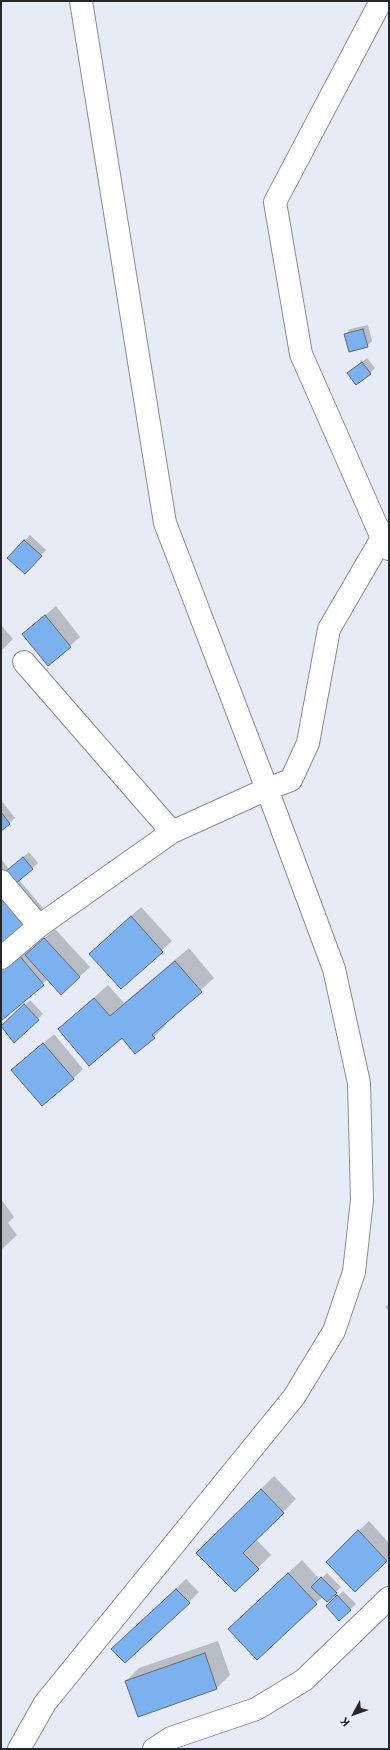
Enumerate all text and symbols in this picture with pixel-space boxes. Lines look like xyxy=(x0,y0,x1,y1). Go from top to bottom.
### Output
north arrow xyxy=(334,1694,374,1734)
text: K xyxy=(337,1714,353,1729)

